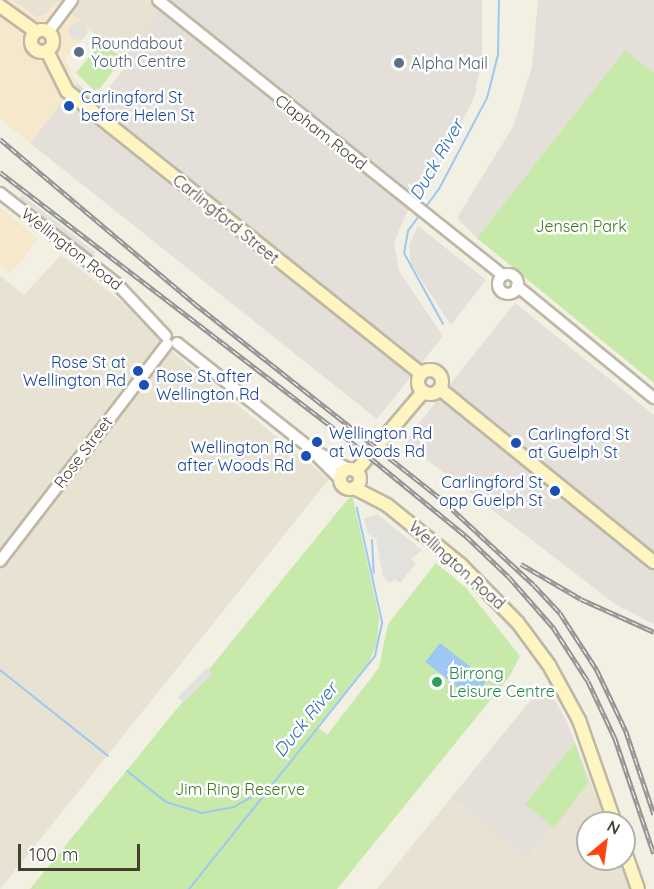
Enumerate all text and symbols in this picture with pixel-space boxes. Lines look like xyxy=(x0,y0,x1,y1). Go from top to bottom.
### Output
place label: Roundabout Youth Centre xyxy=(91,33,186,71)
marker: Roundabout Youth Centre xyxy=(72,45,86,59)
place label: Alpha Mail xyxy=(411,53,488,73)
marker: Alpha Mail xyxy=(392,56,406,70)
place label: Carlingford St before Helen St xyxy=(81,87,195,125)
street label: Clapham Road xyxy=(271,90,371,174)
marker: Carlingford St before Helen St xyxy=(62,99,76,113)
water label: Duck River xyxy=(405,116,469,204)
street label: Carlingford Street xyxy=(169,170,283,268)
street label: Wellington Road xyxy=(18,204,126,294)
park label: Jensen Park xyxy=(535,216,627,236)
place label: Rose St at Wellington Rd xyxy=(23,352,126,390)
marker: Rose St at Wellington Rd xyxy=(131,364,145,378)
place label: Rose St after Wellington Rd xyxy=(156,366,259,404)
marker: Rose St after Wellington Rd xyxy=(137,378,151,392)
street label: Rose Street xyxy=(50,412,116,492)
place label: Wellington Rd at Woods Rd xyxy=(329,423,432,461)
place label: Carlingford St at Guelph St xyxy=(528,424,630,462)
marker: Wellington Rd at Woods Rd xyxy=(310,435,324,449)
marker: Carlingford St at Guelph St xyxy=(509,436,523,450)
place label: Wellington Rd after Woods Rd xyxy=(177,437,294,475)
marker: Wellington Rd after Woods Rd xyxy=(299,449,313,463)
place label: Carlingford St opp Guelph St xyxy=(439,472,543,510)
marker: Carlingford St opp Guelph St xyxy=(548,484,562,498)
street label: Wellington Road xyxy=(405,517,509,613)
place label: Birrong Leisure Centre xyxy=(449,663,555,701)
marker: Birrong Leisure Centre xyxy=(430,675,444,689)
water label: Duck River xyxy=(269,678,343,762)
park label: Jim Ring Reserve xyxy=(175,779,305,799)
north arrow xyxy=(576,811,636,871)
text: N xyxy=(604,815,624,839)
scale bar xyxy=(21,832,142,870)
text: 100 m xyxy=(29,843,78,866)

